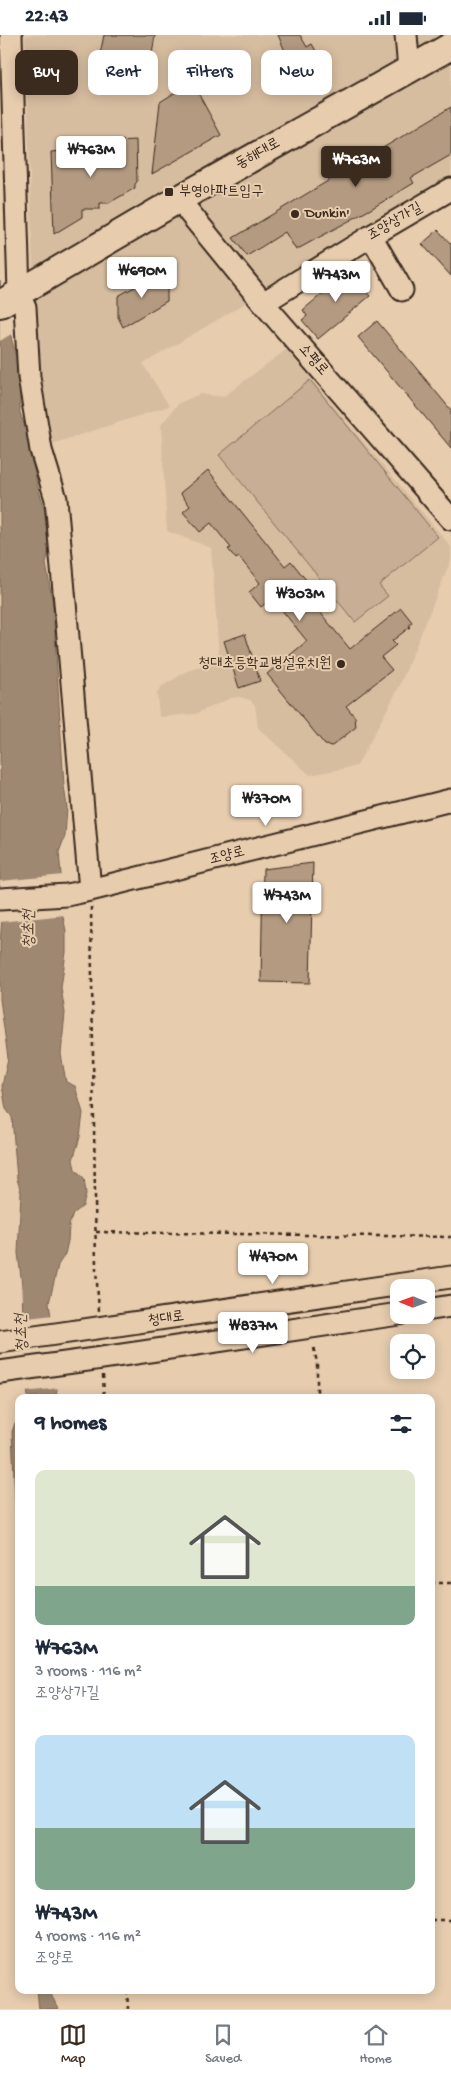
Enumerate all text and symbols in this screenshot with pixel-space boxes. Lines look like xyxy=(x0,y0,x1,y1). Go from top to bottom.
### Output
text: 22:43 xyxy=(25,6,68,29)
chip: Buy xyxy=(15,50,78,95)
chip: Rent xyxy=(88,50,158,95)
chip: Filters xyxy=(168,50,251,95)
chip: New xyxy=(261,50,332,95)
street label: 동해대로 xyxy=(233,134,283,174)
pin: ₩763M xyxy=(56,135,126,178)
text: ₩763M xyxy=(67,142,115,161)
pin: ₩763M xyxy=(321,145,391,188)
text: ₩763M xyxy=(332,152,380,171)
place label: 부영아파트입구 xyxy=(179,183,264,201)
marker: 부영아파트입구 xyxy=(163,186,175,198)
street label: 조양상가길 xyxy=(364,199,426,245)
place label: Dunkin' xyxy=(304,205,350,223)
marker: Dunkin' xyxy=(289,208,301,220)
pin: ₩690M xyxy=(107,257,177,299)
pin: ₩743M xyxy=(301,261,371,303)
text: ₩690M xyxy=(118,263,166,282)
text: ₩743M xyxy=(312,267,360,286)
street label: 소평로 xyxy=(294,340,332,380)
pin: ₩303M xyxy=(265,579,335,622)
text: ₩303M xyxy=(276,586,324,605)
place label: 청대초등학교병설유치원 xyxy=(198,655,331,673)
marker: 청대초등학교병설유치원 xyxy=(335,658,347,670)
pin: ₩370M xyxy=(231,785,301,827)
text: ₩370M xyxy=(242,791,290,810)
street label: 조양로 xyxy=(207,843,247,869)
pin: ₩743M xyxy=(252,881,322,924)
text: ₩743M xyxy=(263,888,311,907)
water label: 청초천 xyxy=(21,908,40,948)
pin: ₩470M xyxy=(238,1243,308,1285)
text: ₩470M xyxy=(249,1249,297,1268)
north arrow xyxy=(390,1279,435,1324)
map controls xyxy=(390,1279,435,1379)
street label: 청대로 xyxy=(147,1308,185,1330)
water label: 청초천 xyxy=(13,1311,33,1353)
pin: ₩837M xyxy=(218,1311,288,1354)
text: ₩837M xyxy=(229,1318,277,1337)
button: locate xyxy=(390,1334,435,1379)
icon: filters xyxy=(387,1410,415,1438)
text: 9 homes xyxy=(35,1412,106,1437)
icon: home xyxy=(180,1502,270,1592)
text: ₩763M xyxy=(35,1638,98,1663)
text: 3 rooms · 116 m² xyxy=(35,1663,142,1682)
text: 조양상가길 xyxy=(35,1685,99,1704)
icon: home xyxy=(180,1767,270,1857)
text: ₩743M xyxy=(35,1903,97,1928)
text: 4 rooms · 116 m² xyxy=(35,1928,141,1947)
text: 조양로 xyxy=(35,1950,74,1969)
tab: Map xyxy=(59,2021,87,2068)
tab: Saved xyxy=(205,2021,241,2068)
tab: Home xyxy=(359,2021,392,2068)

